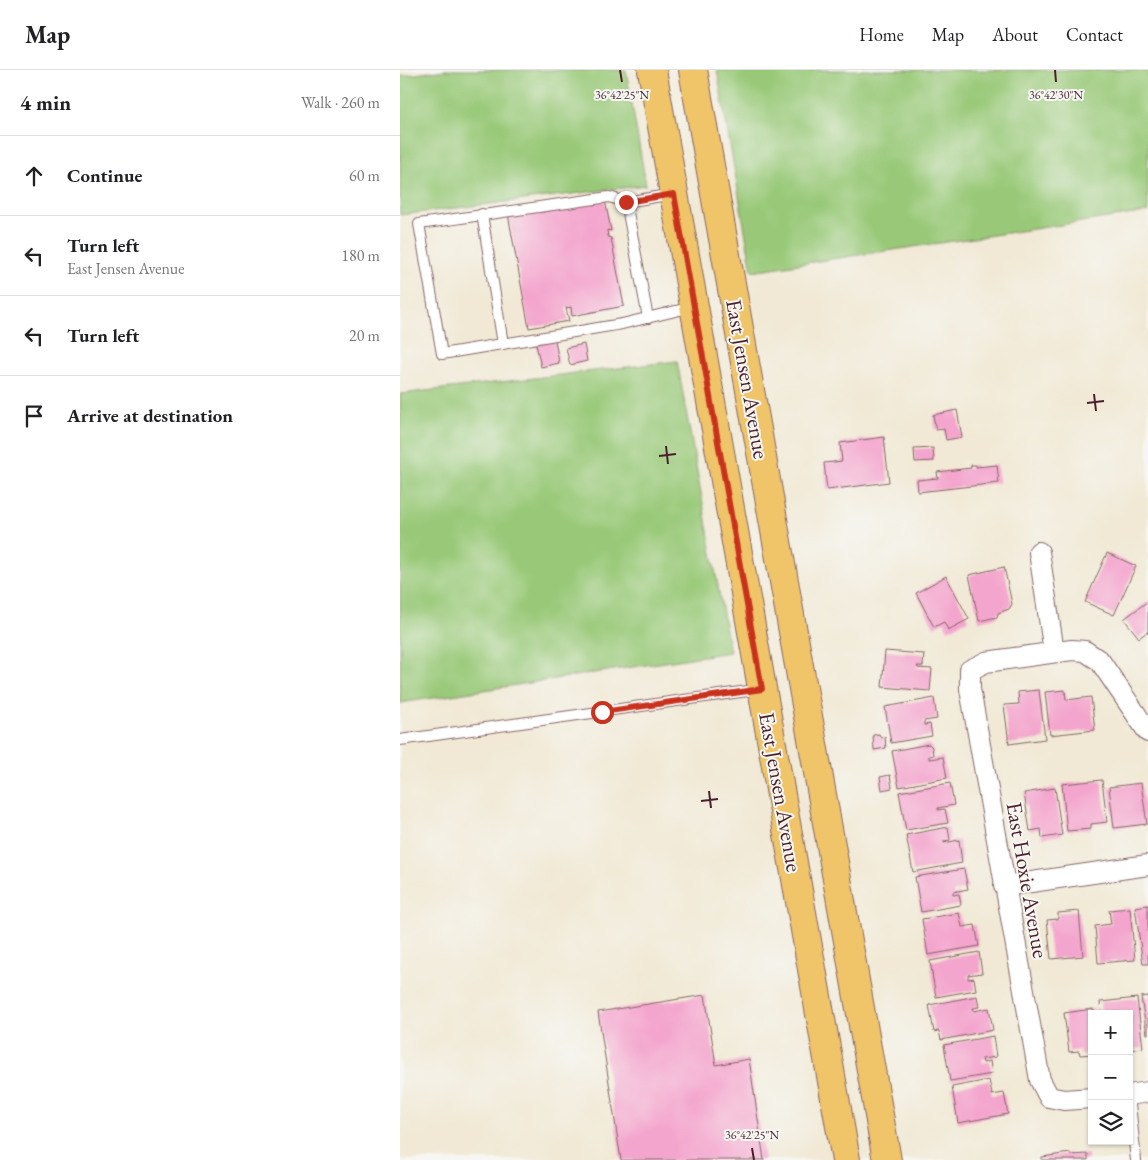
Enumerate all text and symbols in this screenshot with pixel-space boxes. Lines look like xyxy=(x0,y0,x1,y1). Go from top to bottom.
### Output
text: Map xyxy=(25,19,70,50)
text: Home xyxy=(859,23,904,46)
text: Map xyxy=(932,23,964,46)
text: About xyxy=(992,23,1038,46)
text: Contact xyxy=(1066,23,1123,46)
text: 36°42'25"N xyxy=(595,87,649,103)
text: 36°42'30"N xyxy=(1029,87,1083,103)
text: 4 min xyxy=(20,89,71,116)
text: Walk · 260 m xyxy=(301,92,380,113)
icon: ahead xyxy=(20,162,48,190)
text: Continue xyxy=(67,163,142,188)
text: 60 m xyxy=(349,165,380,186)
route end xyxy=(615,191,638,214)
text: Turn left xyxy=(67,233,139,258)
icon: left xyxy=(20,242,48,270)
text: 180 m xyxy=(341,245,380,266)
text: East Jensen Avenue xyxy=(67,258,185,279)
street label: East Jensen Avenue xyxy=(719,297,776,462)
icon: left xyxy=(20,322,48,350)
text: Turn left xyxy=(67,323,139,348)
text: 20 m xyxy=(349,325,380,346)
icon: arrive xyxy=(20,402,48,430)
text: Arrive at destination xyxy=(67,403,233,428)
route start xyxy=(591,701,614,724)
street label: East Jensen Avenue xyxy=(752,710,809,875)
street label: East Hoxie Avenue xyxy=(1000,800,1056,961)
map controls xyxy=(1088,1010,1133,1145)
button: + xyxy=(1088,1010,1133,1055)
button: − xyxy=(1088,1055,1133,1100)
button: layers xyxy=(1088,1100,1133,1145)
text: 36°42'25"N xyxy=(725,1127,779,1143)

